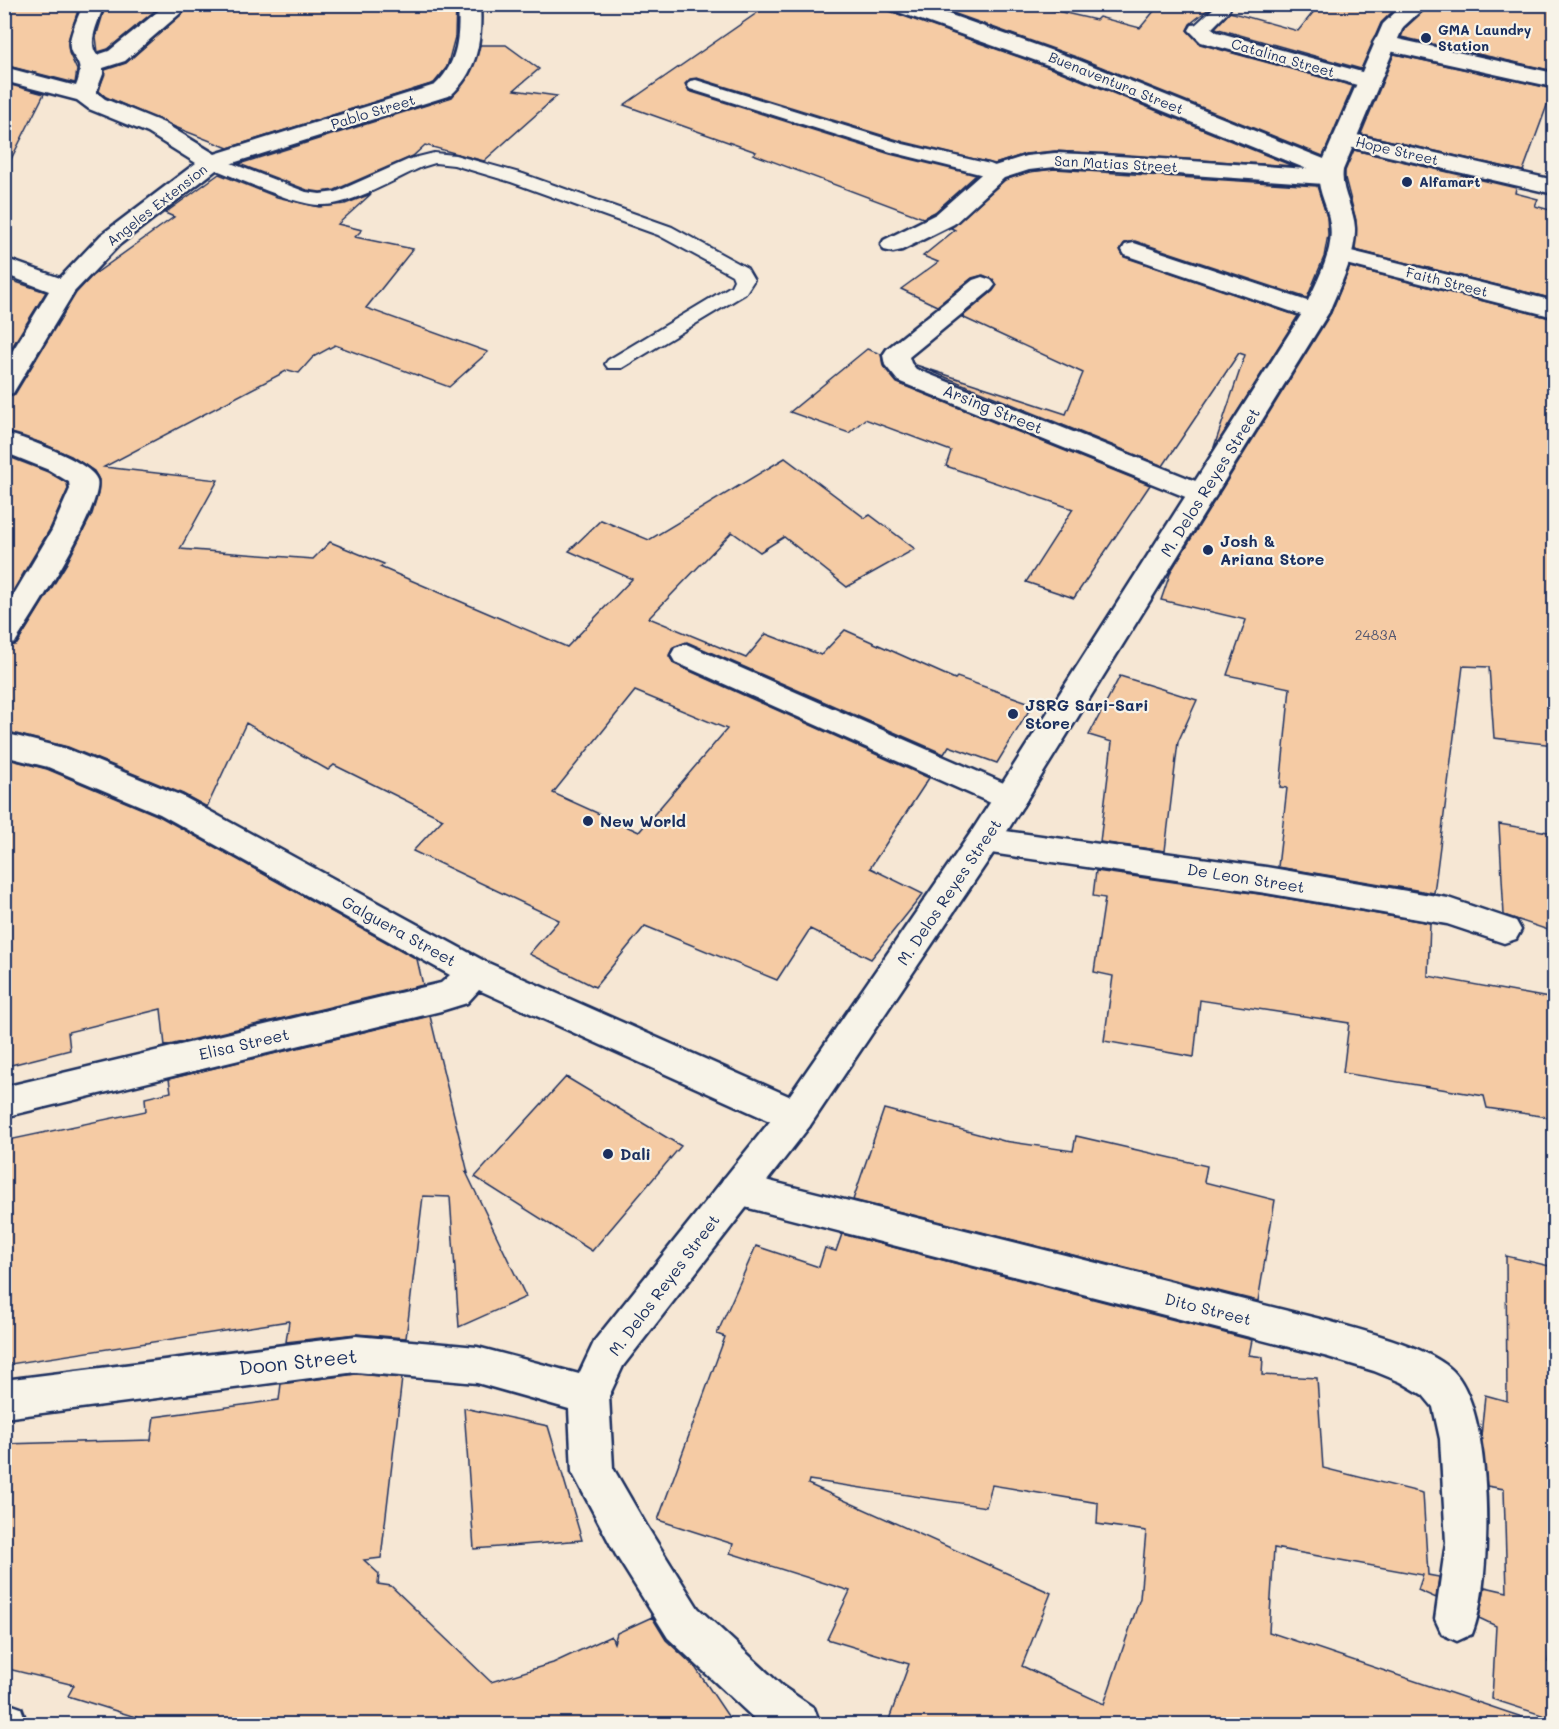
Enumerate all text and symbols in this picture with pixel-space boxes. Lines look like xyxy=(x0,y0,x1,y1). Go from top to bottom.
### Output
place label: GMA Laundry Station xyxy=(1438,20,1532,55)
marker: GMA Laundry Station xyxy=(1419,31,1433,45)
street label: Catalina Street xyxy=(1229,34,1337,81)
street label: Buenaventura Street xyxy=(1046,47,1186,118)
street label: Pablo Street xyxy=(328,90,417,133)
street label: Hope Street xyxy=(1354,132,1440,169)
street label: San Matias Street xyxy=(1054,151,1178,176)
street label: Angeles Extension xyxy=(103,159,211,250)
place label: Alfamart xyxy=(1419,172,1480,191)
marker: Alfamart xyxy=(1400,175,1414,189)
street label: Faith Street xyxy=(1404,262,1490,301)
street label: Arsing Street xyxy=(940,379,1046,438)
street label: M. Delos Reyes Street xyxy=(1155,403,1264,560)
place label: Josh & Ariana Store xyxy=(1220,530,1324,569)
marker: Josh & Ariana Store xyxy=(1201,543,1215,557)
house number: 2483A xyxy=(1355,625,1397,644)
place label: JSRG Sari-Sari Store xyxy=(1025,694,1149,733)
marker: JSRG Sari-Sari Store xyxy=(1006,707,1020,721)
place label: New World xyxy=(600,810,686,831)
marker: New World xyxy=(581,814,595,828)
street label: M. Delos Reyes Street xyxy=(892,814,1005,969)
street label: De Leon Street xyxy=(1186,858,1306,897)
street label: Galguera Street xyxy=(338,890,460,971)
street label: Elisa Street xyxy=(197,1023,291,1064)
place label: Dali xyxy=(620,1143,651,1164)
marker: Dali xyxy=(601,1147,615,1161)
street label: M. Delos Reyes Street xyxy=(603,1210,724,1360)
street label: Dito Street xyxy=(1163,1288,1254,1329)
street label: Doon Street xyxy=(238,1342,358,1380)

